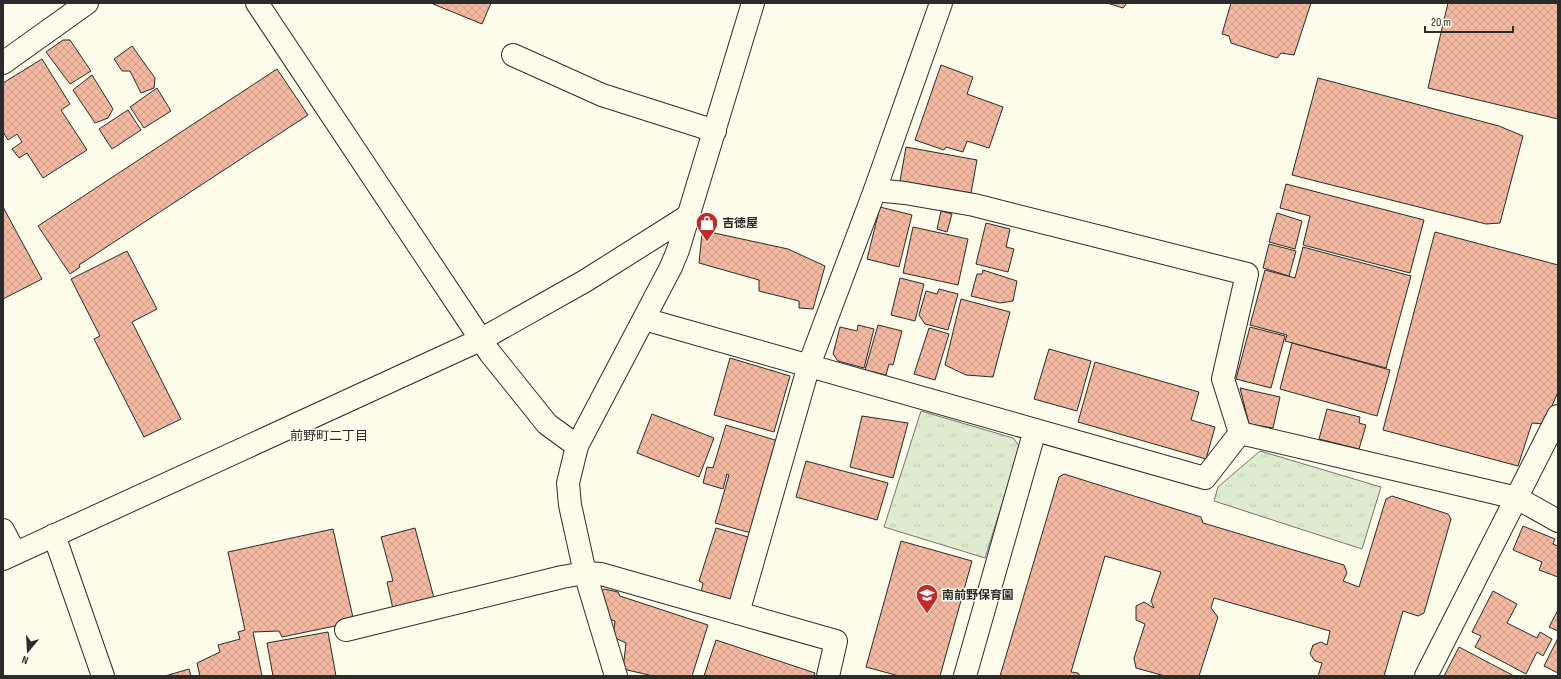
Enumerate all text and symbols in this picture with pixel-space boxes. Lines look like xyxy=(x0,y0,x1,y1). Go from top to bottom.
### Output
scale bar xyxy=(1425,8,1513,34)
text: 20 m xyxy=(1431,15,1451,30)
shop icon: 吉徳屋 xyxy=(694,210,720,243)
place label: 吉徳屋 xyxy=(722,216,758,231)
district label: 前野町二丁目 xyxy=(290,428,368,444)
school or university icon: 南前野保育園 xyxy=(914,582,940,615)
place label: 南前野保育園 xyxy=(942,588,1014,603)
north arrow xyxy=(8,631,48,671)
text: N xyxy=(20,653,30,667)

